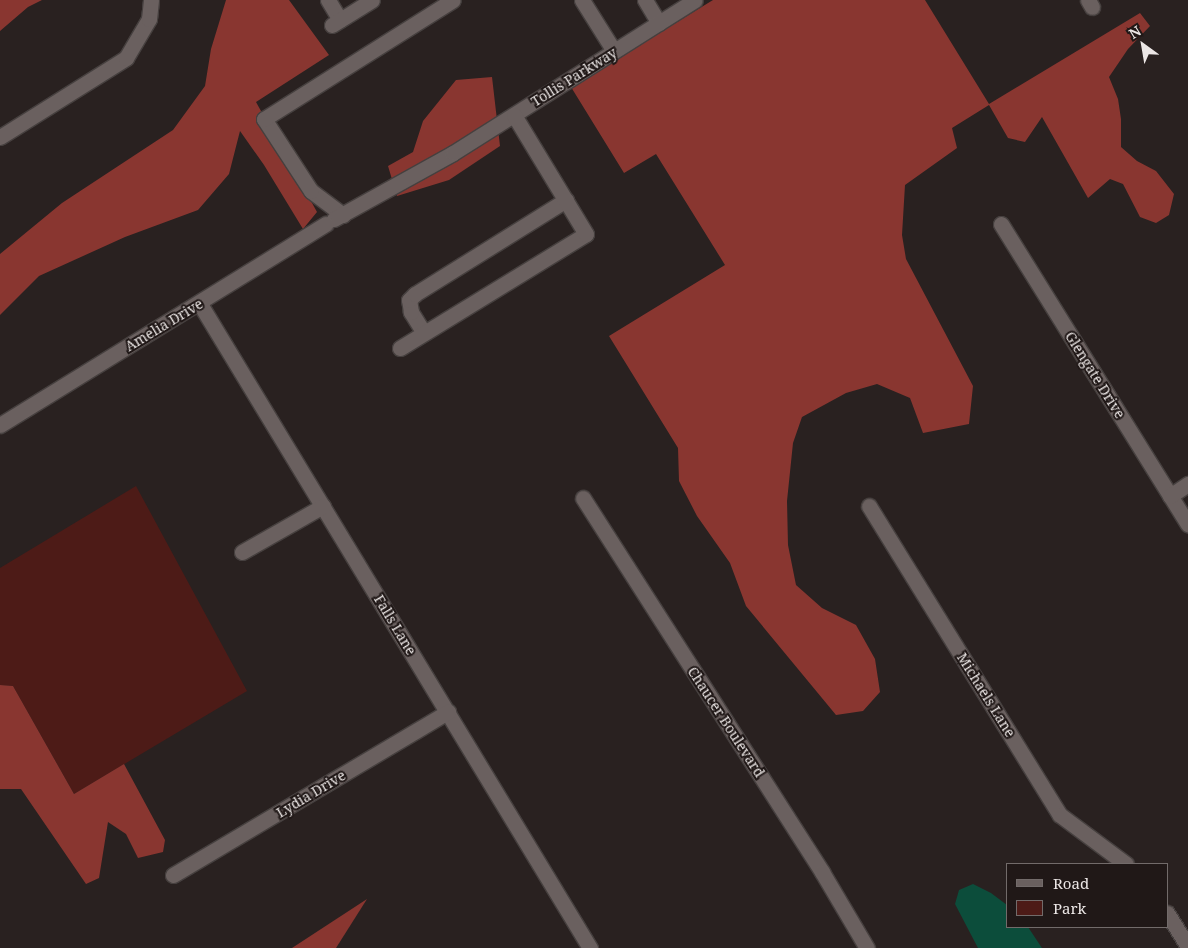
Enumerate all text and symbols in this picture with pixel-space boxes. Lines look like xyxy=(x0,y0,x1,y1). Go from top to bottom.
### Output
north arrow xyxy=(1118,20,1168,70)
text: N xyxy=(1125,21,1144,43)
street label: Tollis Parkway xyxy=(528,44,620,110)
street label: Amelia Drive xyxy=(122,295,206,355)
street label: Glengate Drive xyxy=(1062,328,1128,422)
street label: Falls Lane xyxy=(370,592,420,658)
street label: Michaels Lane xyxy=(953,650,1019,740)
street label: Chaucer Boulevard xyxy=(684,664,768,780)
street label: Lydia Drive xyxy=(273,767,349,821)
legend xyxy=(1006,863,1168,928)
text: Road xyxy=(1053,873,1089,893)
text: Park xyxy=(1053,898,1086,918)

